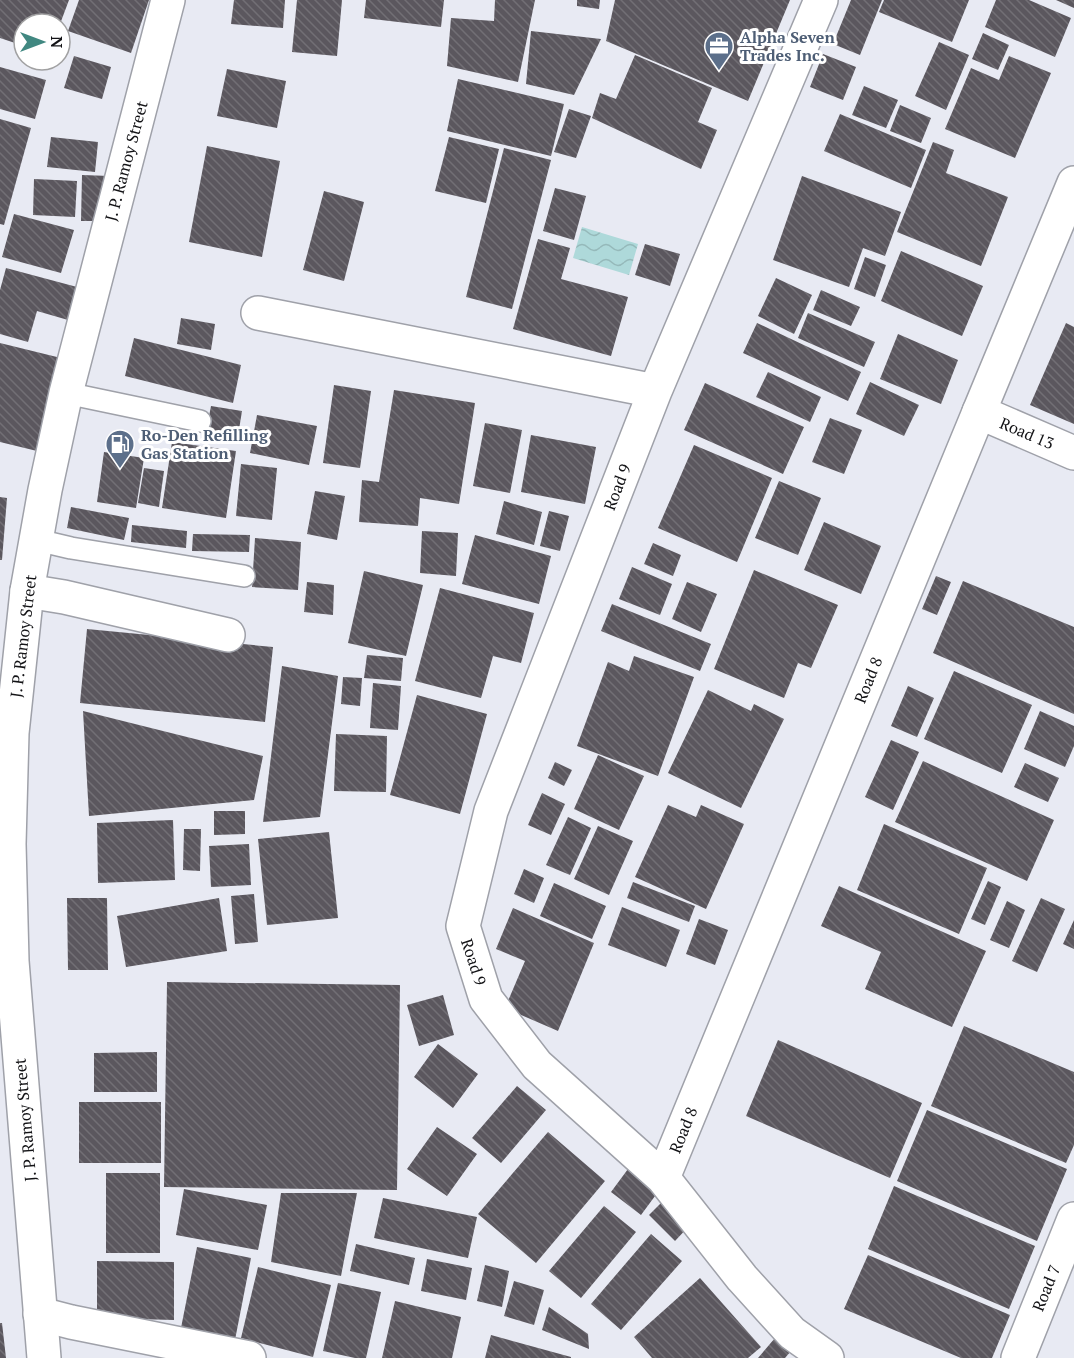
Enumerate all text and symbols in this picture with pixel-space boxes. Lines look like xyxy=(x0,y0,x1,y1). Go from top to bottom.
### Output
north arrow xyxy=(12,12,72,72)
place label: Alpha Seven Trades Inc. xyxy=(740,26,835,66)
office icon: Alpha Seven Trades Inc. xyxy=(703,30,735,72)
text: N xyxy=(46,36,68,48)
street label: J. P. Ramoy Street xyxy=(99,98,153,224)
street label: Road 13 xyxy=(997,412,1057,454)
place label: Ro-Den Refilling Gas Station xyxy=(141,424,269,464)
fuel station icon: Ro-Den Refilling Gas Station xyxy=(104,428,136,470)
street label: Road 9 xyxy=(598,461,636,513)
street label: J. P. Ramoy Street xyxy=(5,573,41,699)
street label: Road 8 xyxy=(849,654,887,706)
street label: Road 9 xyxy=(456,936,492,988)
street label: J. P. Ramoy Street xyxy=(9,1057,41,1183)
street label: Road 8 xyxy=(664,1104,702,1156)
street label: Road 7 xyxy=(1027,1262,1065,1314)

